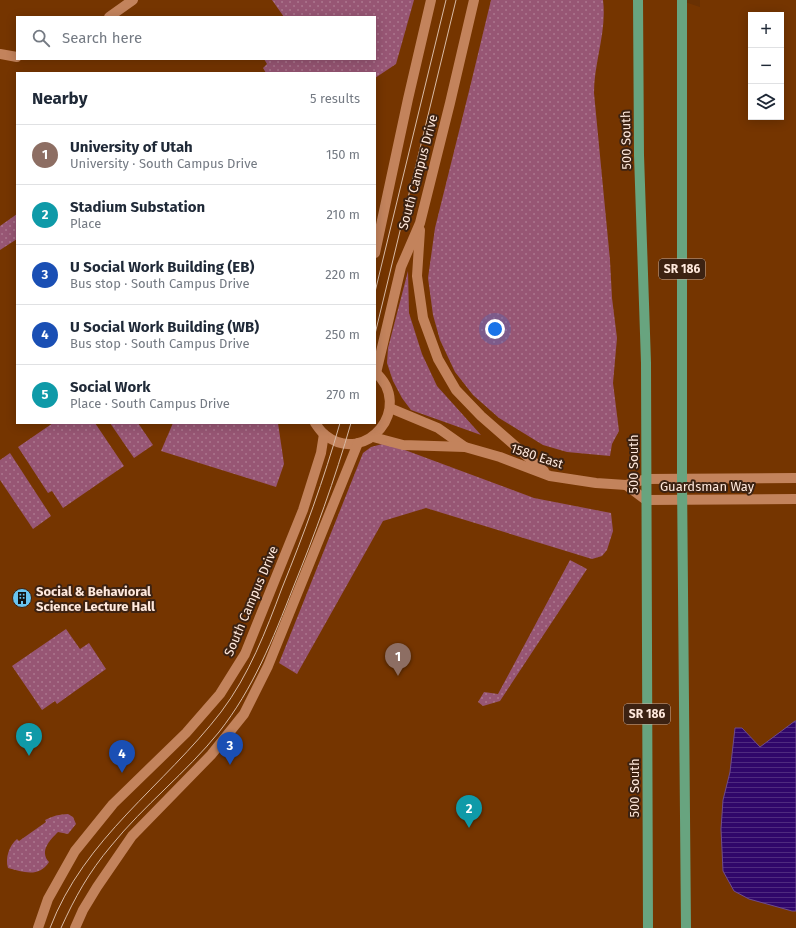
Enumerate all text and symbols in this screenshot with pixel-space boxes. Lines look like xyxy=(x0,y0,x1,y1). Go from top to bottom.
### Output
map controls xyxy=(748,12,784,120)
button: + xyxy=(748,12,784,48)
search box xyxy=(16,16,376,60)
icon: search xyxy=(30,27,52,49)
text: Search here xyxy=(62,29,142,47)
button: − xyxy=(748,48,784,84)
button: layers xyxy=(748,84,784,120)
text: Nearby xyxy=(32,88,87,109)
text: 5 results xyxy=(310,91,360,106)
street label: 500 South xyxy=(618,110,634,170)
street label: South Campus Drive xyxy=(395,113,441,231)
text: University of Utah xyxy=(70,138,193,156)
text: 1 xyxy=(42,147,48,162)
text: 150 m xyxy=(326,147,360,162)
text: University · South Campus Drive xyxy=(70,156,258,171)
text: Stadium Substation xyxy=(70,198,205,216)
text: 2 xyxy=(42,207,48,222)
text: 210 m xyxy=(326,207,360,222)
text: Place xyxy=(70,216,101,231)
text: U Social Work Building (EB) xyxy=(70,258,254,276)
road number: SR 186 xyxy=(659,259,705,279)
text: 3 xyxy=(42,267,48,282)
text: 220 m xyxy=(325,267,360,282)
text: Bus stop · South Campus Drive xyxy=(70,276,250,291)
text: U Social Work Building (WB) xyxy=(70,318,259,336)
your location xyxy=(485,319,505,339)
text: 4 xyxy=(41,327,49,342)
text: 250 m xyxy=(325,327,360,342)
text: Bus stop · South Campus Drive xyxy=(70,336,250,351)
text: Social Work xyxy=(70,378,150,396)
text: 5 xyxy=(42,387,48,402)
text: 270 m xyxy=(326,387,360,402)
text: Place · South Campus Drive xyxy=(70,396,230,411)
street label: 500 South xyxy=(626,434,641,494)
street label: 1580 East xyxy=(509,440,566,472)
street label: Guardsman Way xyxy=(660,479,755,494)
street label: South Campus Drive xyxy=(221,543,281,659)
place label: Social & Behavioral Science Lecture Hall xyxy=(36,584,155,614)
building icon: Social & Behavioral Science Lecture Hall xyxy=(11,587,33,609)
pin: 1 xyxy=(385,643,411,676)
road number: SR 186 xyxy=(624,704,670,724)
pin: 5 xyxy=(16,723,42,756)
pin: 3 xyxy=(217,732,243,765)
pin: 4 xyxy=(109,740,135,773)
street label: 500 South xyxy=(627,758,642,818)
pin: 2 xyxy=(456,795,482,828)

